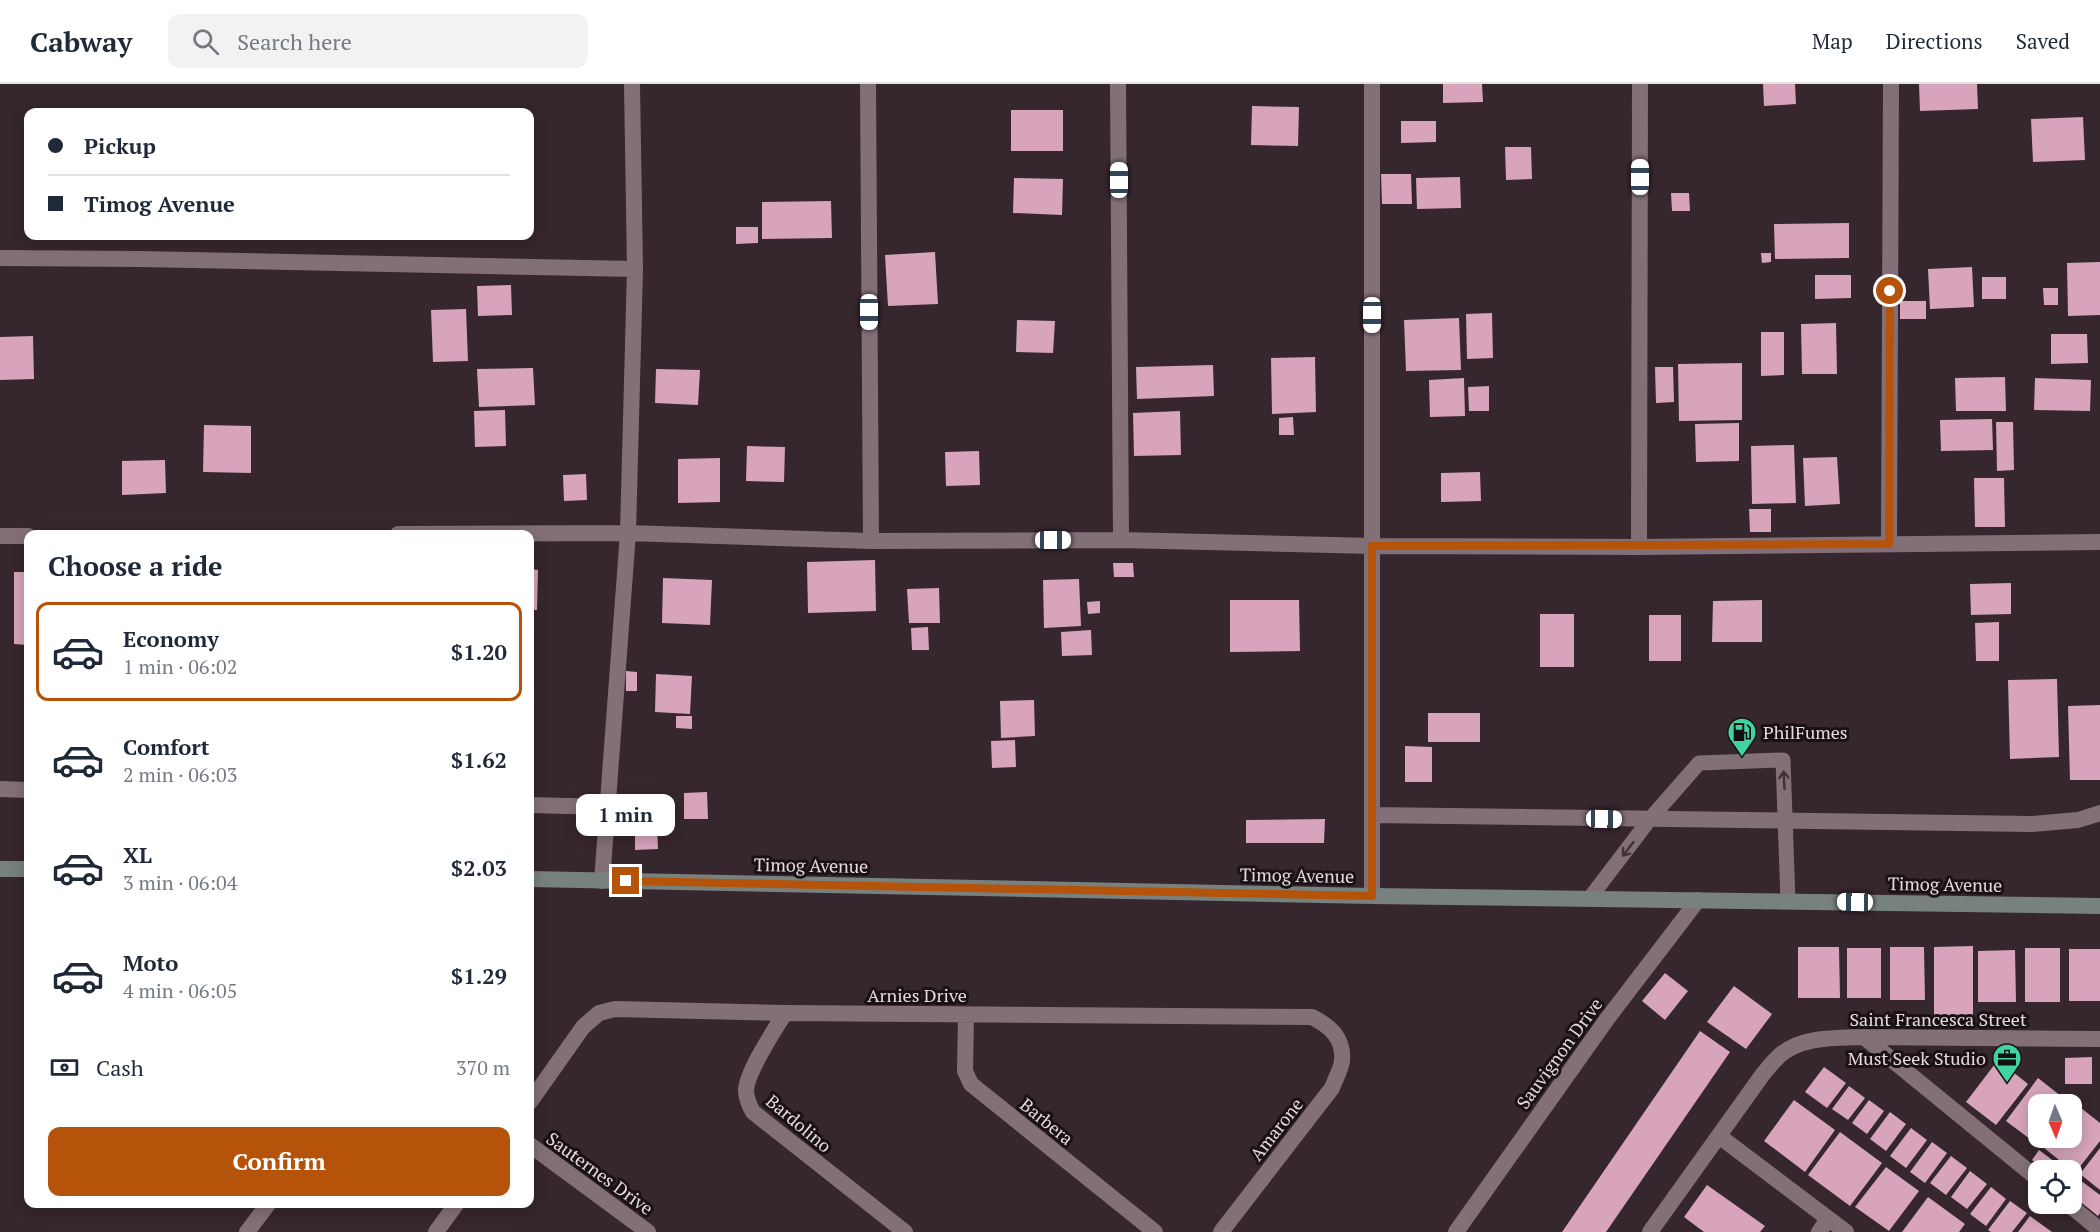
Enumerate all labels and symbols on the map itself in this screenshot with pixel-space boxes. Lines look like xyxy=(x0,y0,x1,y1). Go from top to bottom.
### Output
car xyxy=(1631,159,1649,195)
car xyxy=(1110,162,1128,198)
route start xyxy=(1876,277,1903,304)
car xyxy=(860,294,878,330)
car xyxy=(1363,297,1381,333)
car xyxy=(1035,531,1071,549)
fuel station icon: PhilFumes xyxy=(1726,716,1758,758)
place label: PhilFumes xyxy=(1763,720,1848,744)
one-way arrow xyxy=(1779,770,1790,790)
callout: 1 min xyxy=(576,794,676,836)
car xyxy=(1586,810,1622,828)
one-way arrow xyxy=(1621,840,1634,856)
street label: Timog Avenue xyxy=(754,852,868,878)
street label: Timog Avenue xyxy=(1240,862,1354,888)
route end xyxy=(612,867,639,894)
street label: Timog Avenue xyxy=(1888,871,2002,897)
car xyxy=(1837,893,1873,911)
street label: Arnies Drive xyxy=(867,983,967,1007)
street label: Sauvignon Drive xyxy=(1511,993,1607,1113)
street label: Saint Francesca Street xyxy=(1849,1007,2027,1031)
office icon: Must Seek Studio xyxy=(1991,1042,2023,1084)
place label: Must Seek Studio xyxy=(1848,1046,1986,1070)
street label: Bardolino xyxy=(761,1089,837,1157)
street label: Barbera xyxy=(1015,1092,1079,1150)
street label: Amarone xyxy=(1244,1093,1308,1165)
north arrow xyxy=(2028,1094,2082,1148)
street label: Sauternes Drive xyxy=(542,1126,658,1220)

